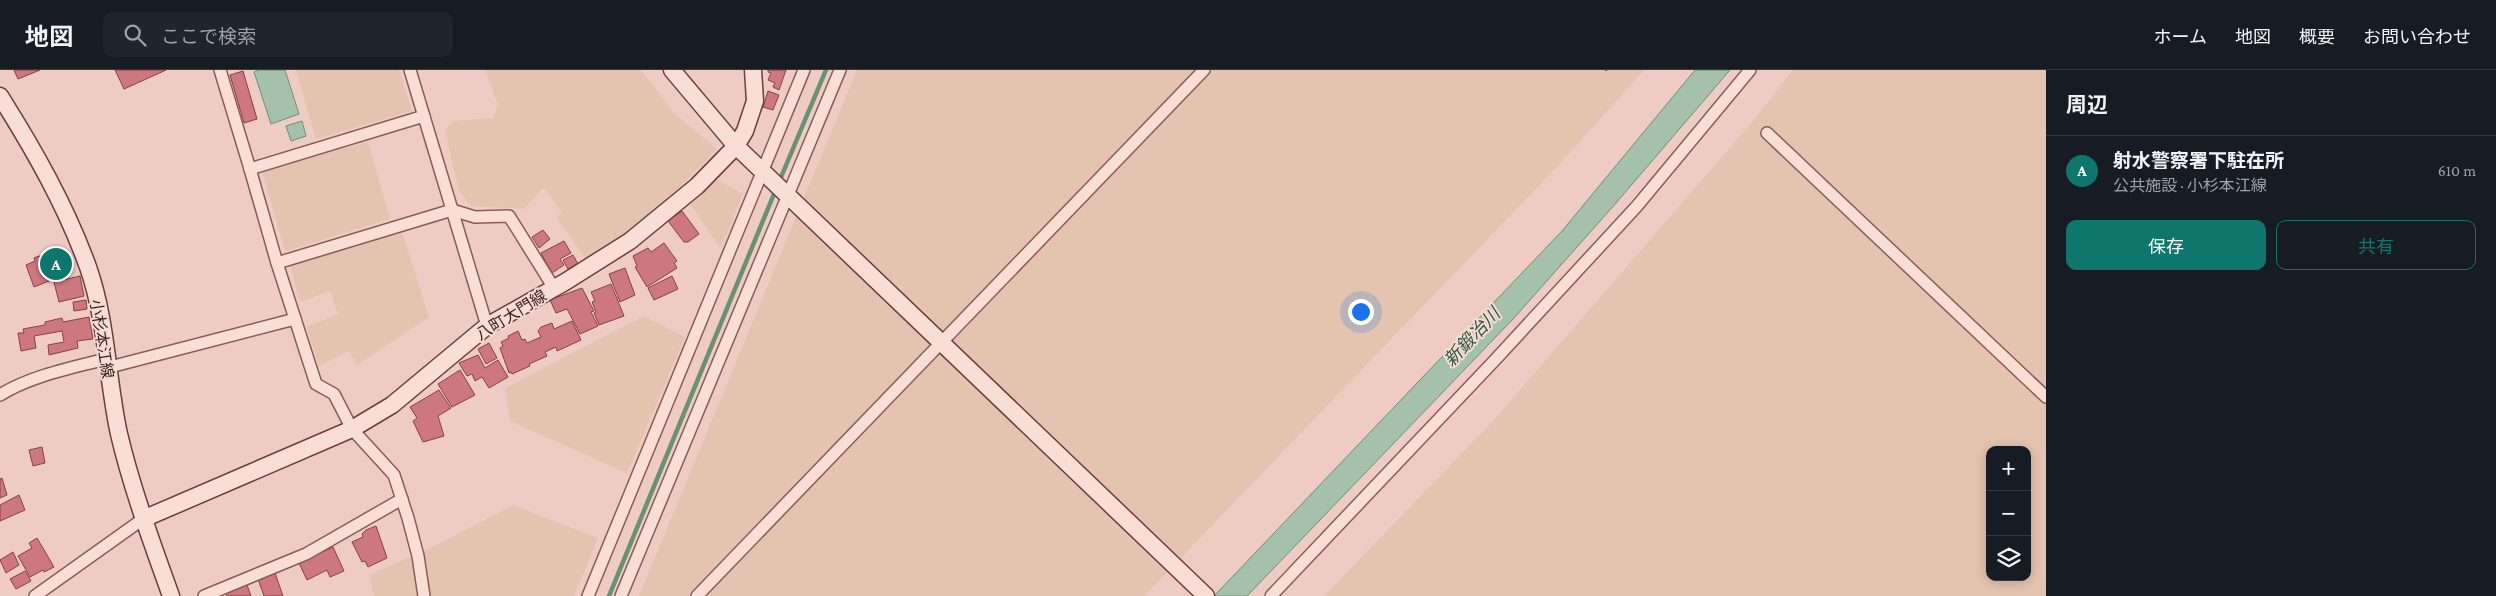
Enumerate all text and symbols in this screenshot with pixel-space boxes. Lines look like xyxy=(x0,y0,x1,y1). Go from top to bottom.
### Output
search box xyxy=(103,12,453,57)
icon: search xyxy=(121,21,149,49)
text: 地図 xyxy=(25,23,73,50)
text: ここで検索 xyxy=(161,26,256,47)
text: ホーム xyxy=(2154,27,2207,47)
text: 地図 xyxy=(2235,27,2271,47)
text: 概要 xyxy=(2299,27,2335,47)
text: お問い合わせ xyxy=(2363,27,2471,47)
text: 周辺 xyxy=(2066,93,2108,117)
text: 射水警察署下駐在所 xyxy=(2113,150,2284,171)
text: A xyxy=(2077,162,2087,179)
text: 610 m xyxy=(2438,162,2476,179)
text: 公共施設 · 小杉本江線 xyxy=(2113,177,2267,194)
button: 保存 xyxy=(2066,220,2266,270)
button: 共有 xyxy=(2276,220,2476,270)
pin: A xyxy=(40,245,72,283)
street label: 八町大門線 xyxy=(473,287,549,343)
street label: 小杉本江線 xyxy=(87,298,117,380)
your location xyxy=(1348,299,1374,325)
water label: 新鍛冶川 xyxy=(1440,302,1505,370)
map controls xyxy=(1986,446,2031,581)
button: + xyxy=(1986,446,2031,491)
button: − xyxy=(1986,491,2031,536)
button: layers xyxy=(1986,536,2031,581)

